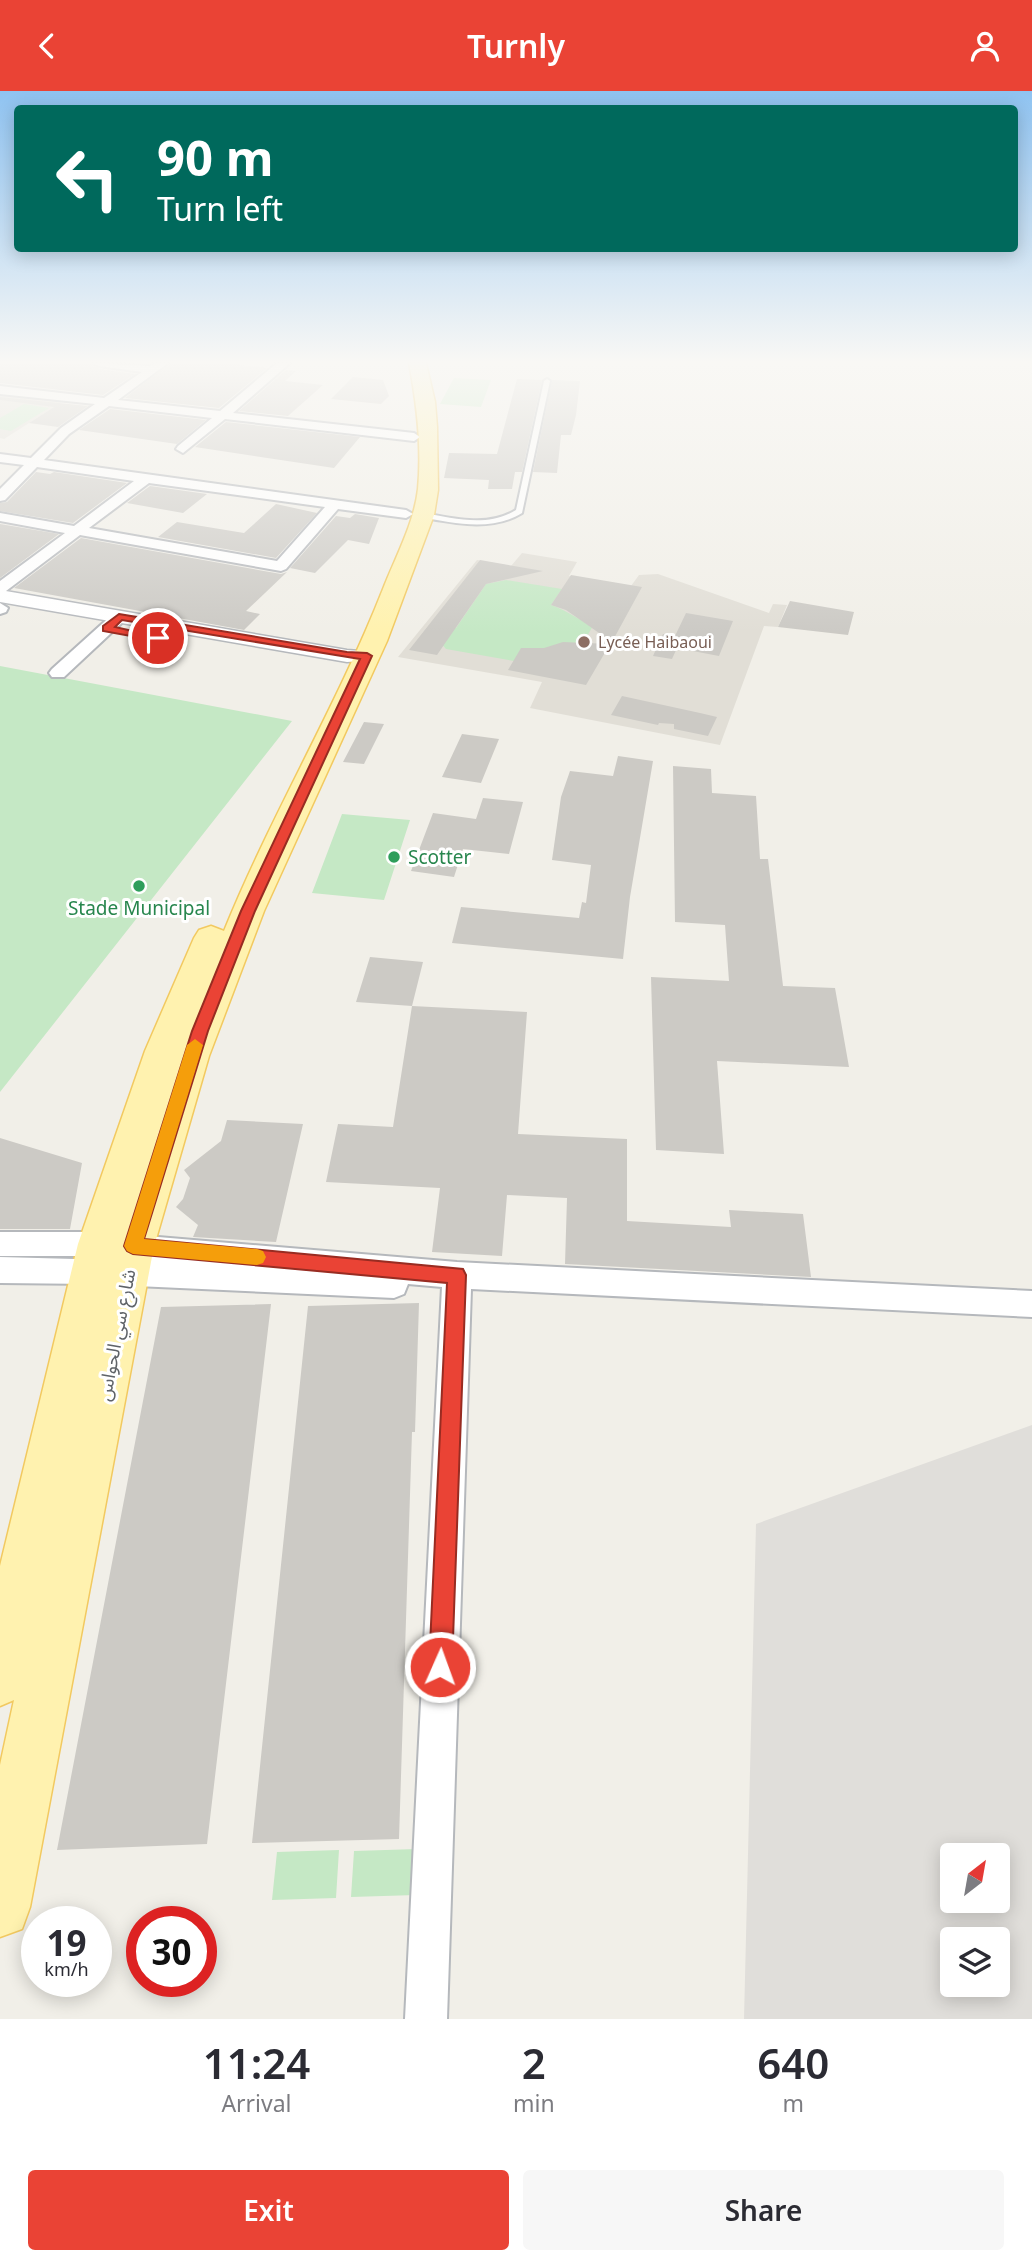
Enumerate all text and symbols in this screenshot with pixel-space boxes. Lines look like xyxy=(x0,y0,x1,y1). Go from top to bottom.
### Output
text: Turnly xyxy=(467,24,565,67)
icon: back xyxy=(28,27,66,65)
icon: person xyxy=(966,27,1004,65)
text: 90 m xyxy=(157,124,274,190)
icon: left xyxy=(42,133,133,224)
text: Turn left xyxy=(157,187,283,230)
pin xyxy=(128,608,188,668)
icon: arrive xyxy=(139,619,177,657)
place label: Lycée Haibaoui xyxy=(598,631,712,653)
marker: Lycée Haibaoui xyxy=(576,634,592,650)
place label: Scotter xyxy=(408,844,471,870)
marker: Scotter xyxy=(386,849,402,865)
marker: Stade Municipal xyxy=(131,878,147,894)
place label: Stade Municipal xyxy=(68,895,210,921)
street label: شارع سي الحواس xyxy=(90,1267,144,1404)
position arrow xyxy=(403,1630,477,1704)
north arrow xyxy=(940,1843,1010,1913)
map controls xyxy=(940,1843,1010,1997)
speed limit sign: 30 xyxy=(126,1906,217,1997)
text: 19 xyxy=(46,1919,87,1966)
button: layers xyxy=(940,1927,1010,1997)
text: km/h xyxy=(44,1957,89,1981)
text: 11:24 xyxy=(203,2034,310,2091)
text: 2 xyxy=(522,2034,546,2091)
text: 640 xyxy=(757,2034,829,2091)
text: Arrival xyxy=(221,2087,292,2119)
text: min xyxy=(513,2087,555,2119)
text: m xyxy=(783,2087,804,2119)
button: Exit xyxy=(28,2170,509,2250)
button: Share xyxy=(523,2170,1004,2250)

